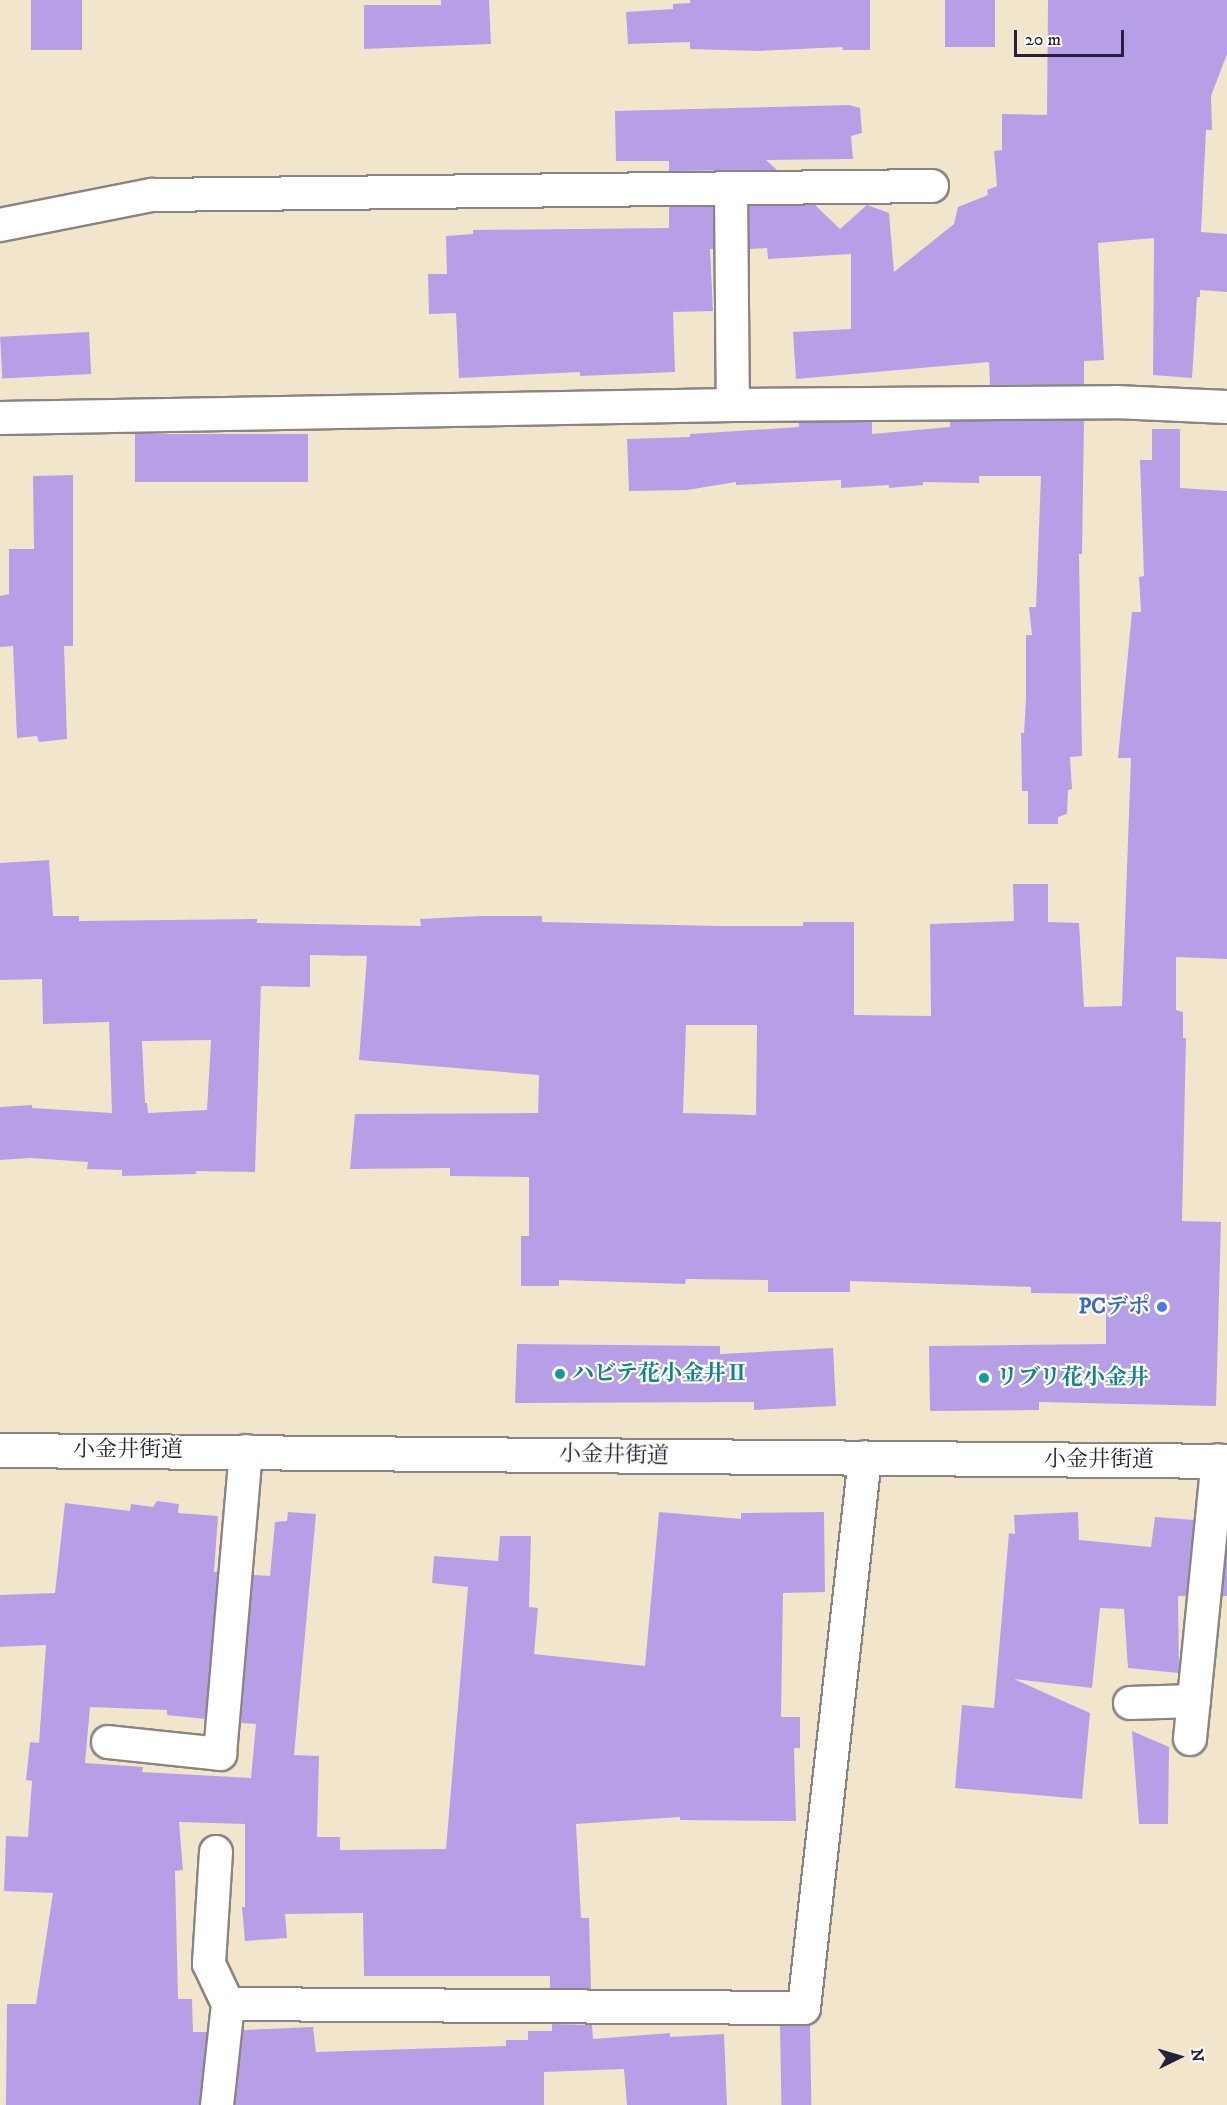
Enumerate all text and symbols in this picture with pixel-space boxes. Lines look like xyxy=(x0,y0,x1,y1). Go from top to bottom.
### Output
scale bar xyxy=(1017,18,1126,56)
text: 20 m xyxy=(1025,29,1061,51)
place label: PCデポ xyxy=(1079,1294,1150,1320)
marker: PCデポ xyxy=(1155,1300,1169,1314)
place label: ハビテ花小金井Ⅱ xyxy=(572,1361,748,1387)
place label: リブリ花小金井 xyxy=(996,1365,1150,1391)
marker: ハビテ花小金井Ⅱ xyxy=(553,1367,567,1381)
marker: リブリ花小金井 xyxy=(977,1371,991,1385)
street label: 小金井街道 xyxy=(73,1437,183,1463)
street label: 小金井街道 xyxy=(559,1441,669,1469)
street label: 小金井街道 xyxy=(1044,1447,1154,1473)
north arrow xyxy=(1149,2027,1209,2087)
text: N xyxy=(1186,2048,1207,2063)

